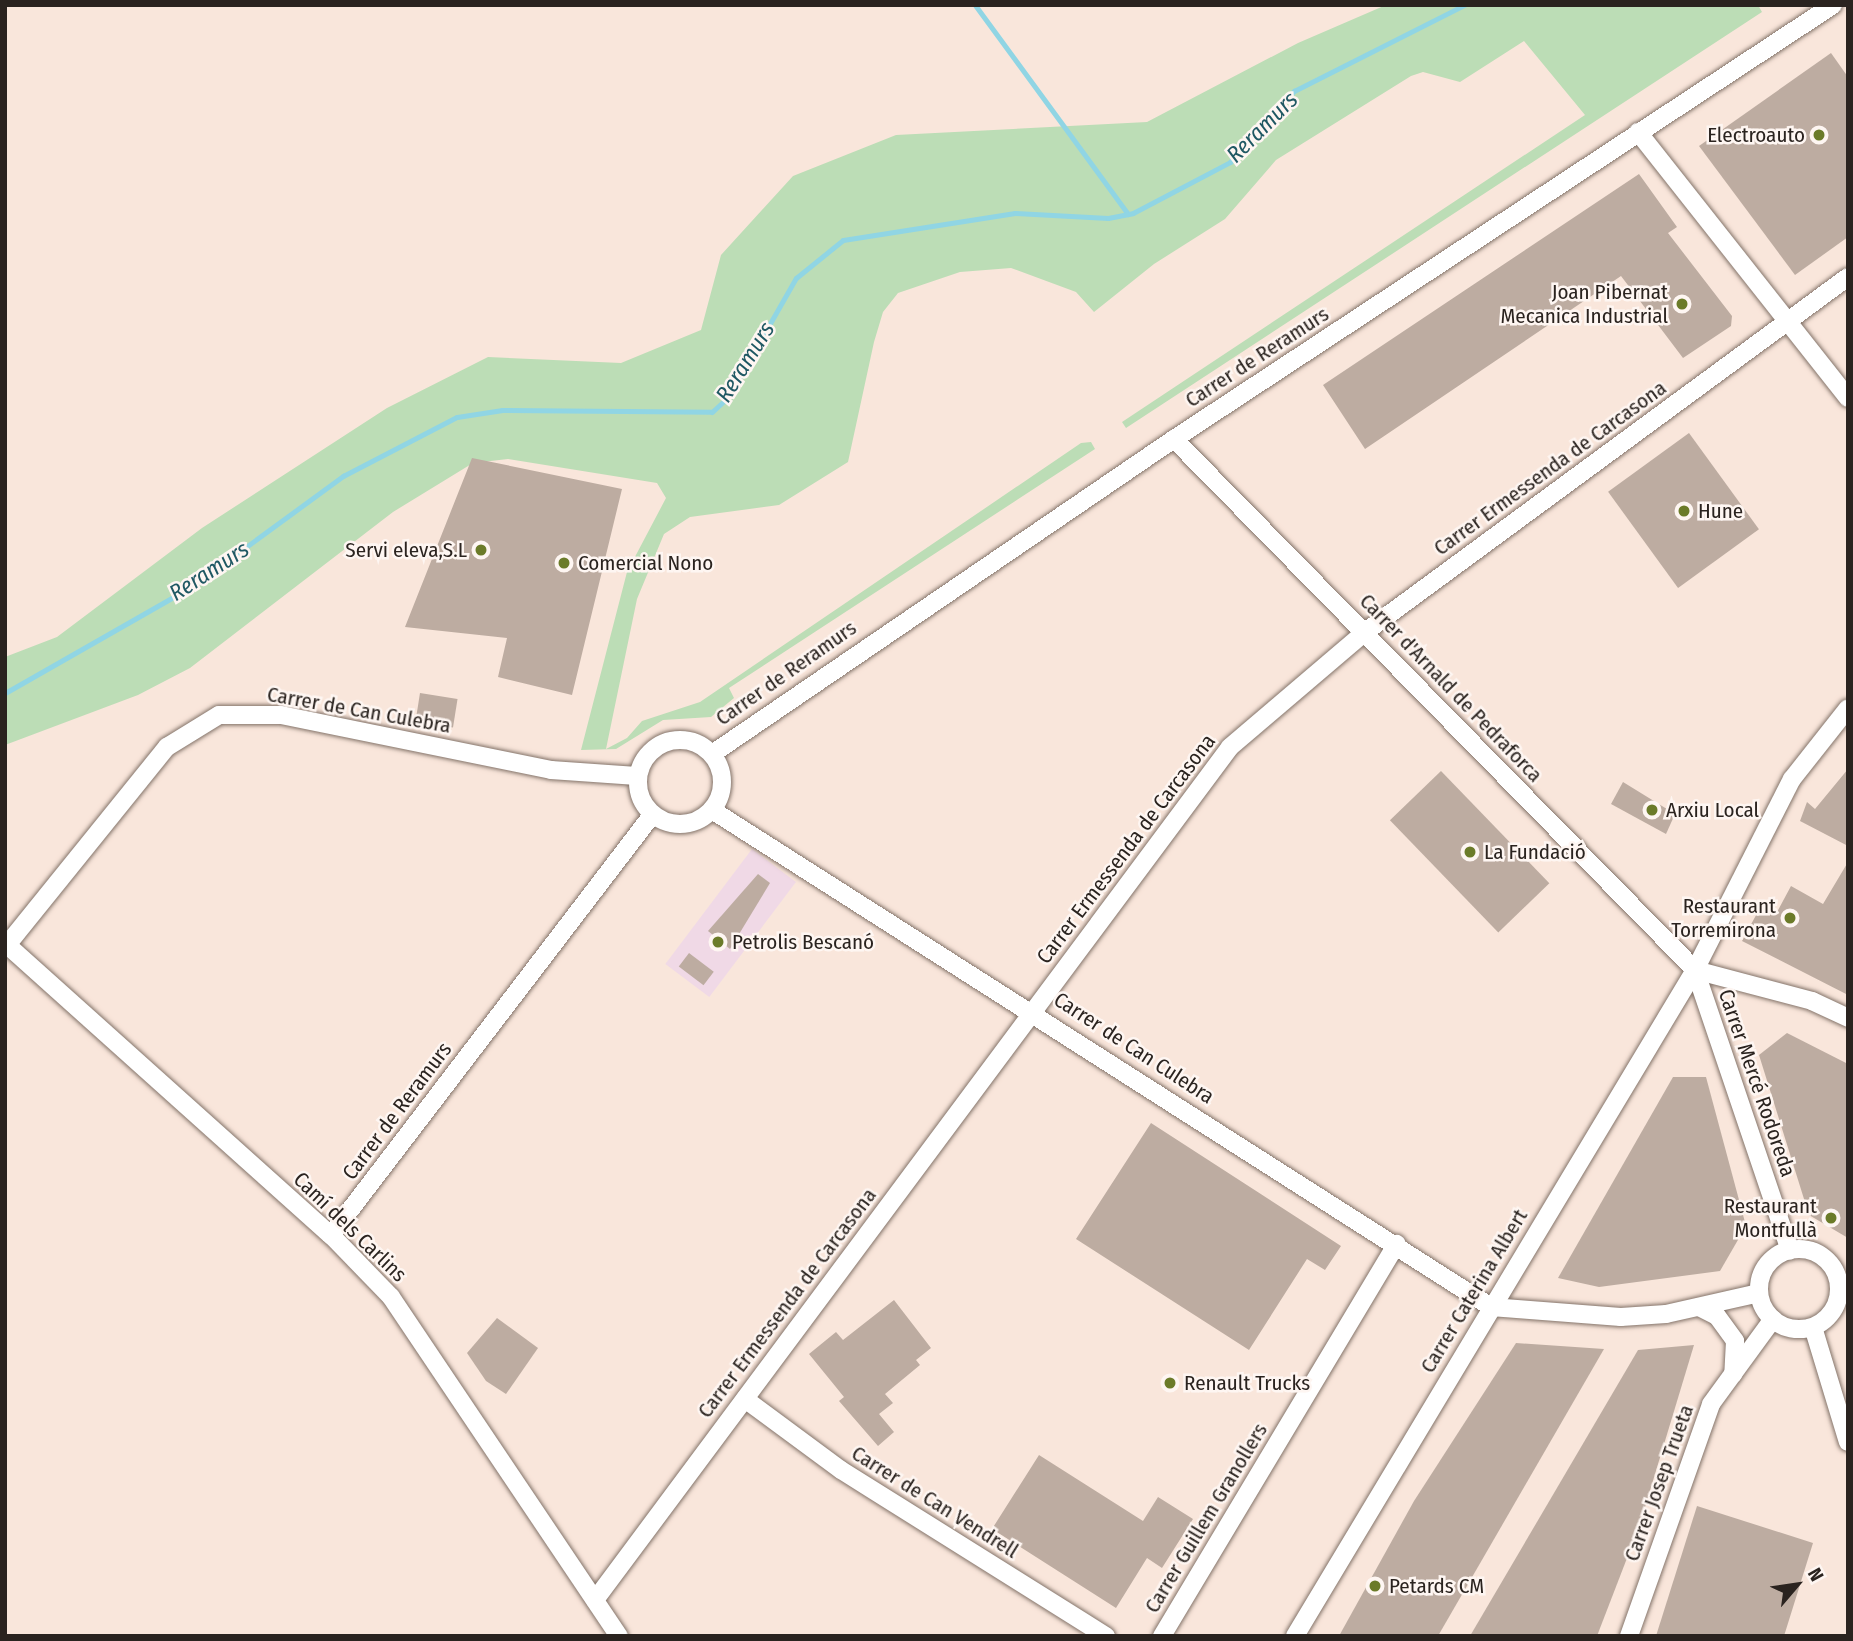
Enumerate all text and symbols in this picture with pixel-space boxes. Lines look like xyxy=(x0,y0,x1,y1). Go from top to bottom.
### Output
water label: Reramurs xyxy=(1221,86,1303,168)
place label: Electroauto xyxy=(1707,122,1805,148)
marker: Electroauto xyxy=(1811,127,1827,143)
place label: Joan Pibernat Mecanica Industrial xyxy=(1500,279,1668,329)
marker: Joan Pibernat Mecanica Industrial xyxy=(1674,296,1690,312)
street label: Carrer de Reramurs xyxy=(1181,301,1333,413)
water label: Reramurs xyxy=(710,317,780,407)
street label: Carrer Ermessenda de Carcasona xyxy=(1429,375,1671,561)
place label: Hune xyxy=(1698,498,1743,524)
marker: Hune xyxy=(1676,503,1692,519)
water label: Reramurs xyxy=(164,535,254,607)
place label: Servi eleva,S.L xyxy=(345,537,467,563)
marker: Servi eleva,S.L xyxy=(473,542,489,558)
place label: Comercial Nono xyxy=(578,550,713,576)
marker: Comercial Nono xyxy=(556,555,572,571)
street label: Carrer d'Arnald de Pedraforca xyxy=(1354,589,1548,787)
street label: Carrer de Reramurs xyxy=(711,615,861,731)
street label: Carrer de Can Culebra xyxy=(265,681,453,739)
street label: Carrer Ermessenda de Carcasona xyxy=(1031,729,1221,969)
place label: Arxiu Local xyxy=(1666,797,1759,823)
marker: Arxiu Local xyxy=(1644,802,1660,818)
place label: La Fundació xyxy=(1484,839,1586,865)
marker: La Fundació xyxy=(1462,844,1478,860)
place label: Restaurant Torremirona xyxy=(1671,893,1776,943)
marker: Restaurant Torremirona xyxy=(1782,910,1798,926)
place label: Petrolis Bescanó xyxy=(732,929,874,955)
marker: Petrolis Bescanó xyxy=(710,934,726,950)
street label: Carrer Mercé Rodoreda xyxy=(1713,986,1801,1180)
street label: Carrer de Can Culebra xyxy=(1049,987,1219,1109)
street label: Carrer de Reramurs xyxy=(337,1037,457,1185)
street label: Camí dels Carlins xyxy=(288,1167,412,1287)
street label: Carrer Ermessenda de Carcasona xyxy=(692,1183,882,1423)
place label: Restaurant Montfullà xyxy=(1724,1193,1817,1243)
street label: Carrer Caterina Albert xyxy=(1415,1205,1533,1377)
marker: Restaurant Montfullà xyxy=(1823,1210,1839,1226)
place label: Renault Trucks xyxy=(1184,1370,1310,1396)
marker: Renault Trucks xyxy=(1162,1375,1178,1391)
street label: Carrer Josep Trueta xyxy=(1619,1401,1699,1565)
street label: Carrer Guillem Granollers xyxy=(1139,1419,1273,1617)
street label: Carrer de Can Vendrell xyxy=(847,1440,1023,1564)
north arrow xyxy=(1762,1550,1832,1620)
text: N xyxy=(1803,1564,1829,1585)
place label: Petards CM xyxy=(1389,1573,1484,1599)
marker: Petards CM xyxy=(1367,1578,1383,1594)

